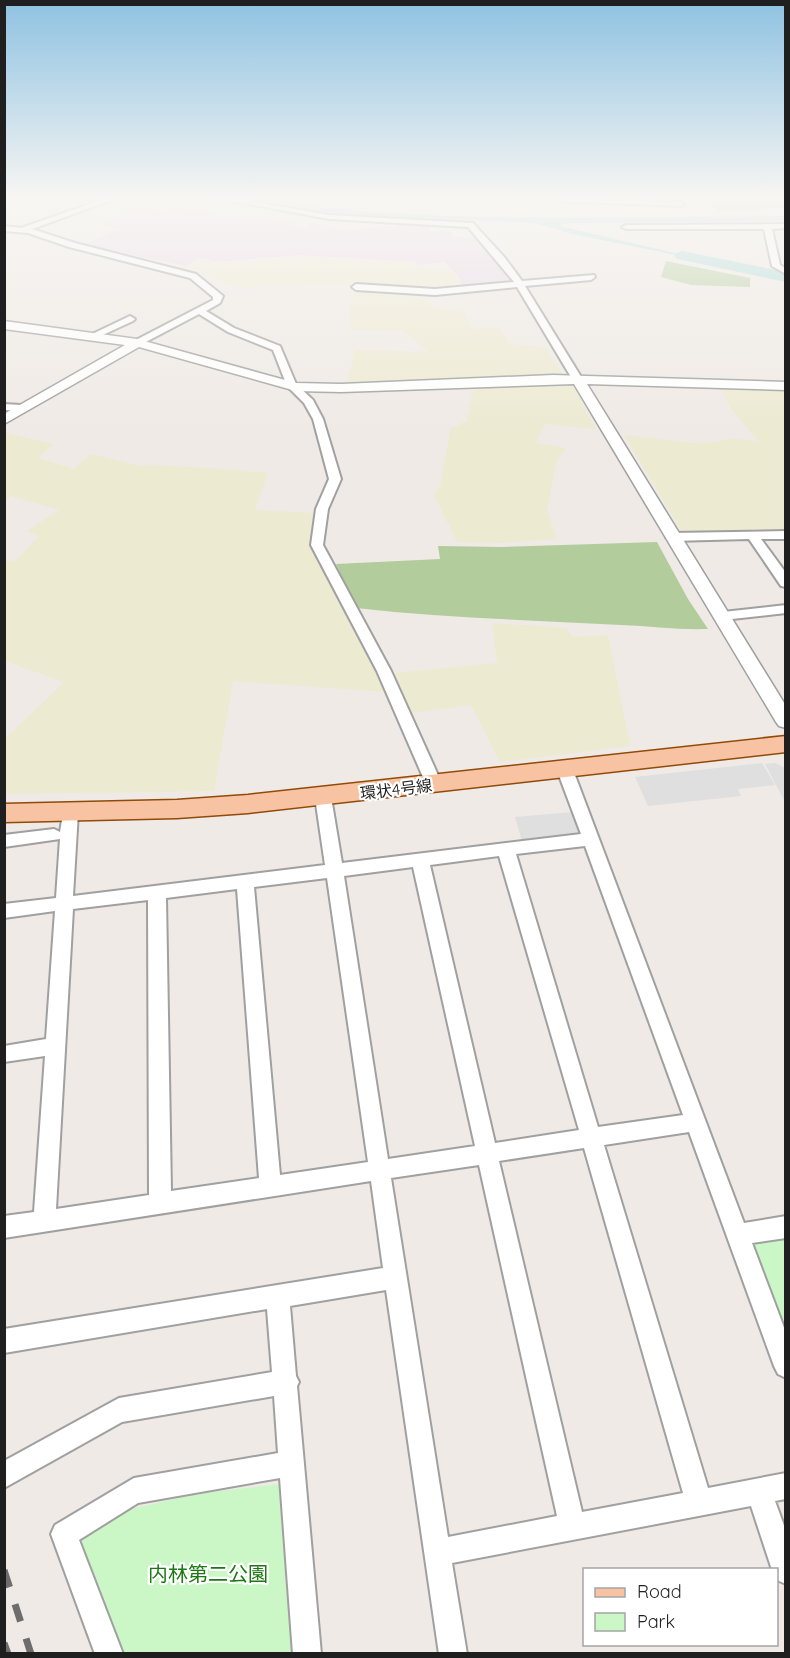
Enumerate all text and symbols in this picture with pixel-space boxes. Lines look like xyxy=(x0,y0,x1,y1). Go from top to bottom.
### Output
street label: 環状4号線 xyxy=(359,775,433,803)
park label: 内林第二公園 xyxy=(148,1561,268,1586)
legend xyxy=(583,1568,778,1646)
text: Road xyxy=(637,1580,682,1603)
text: Park xyxy=(637,1610,675,1633)

